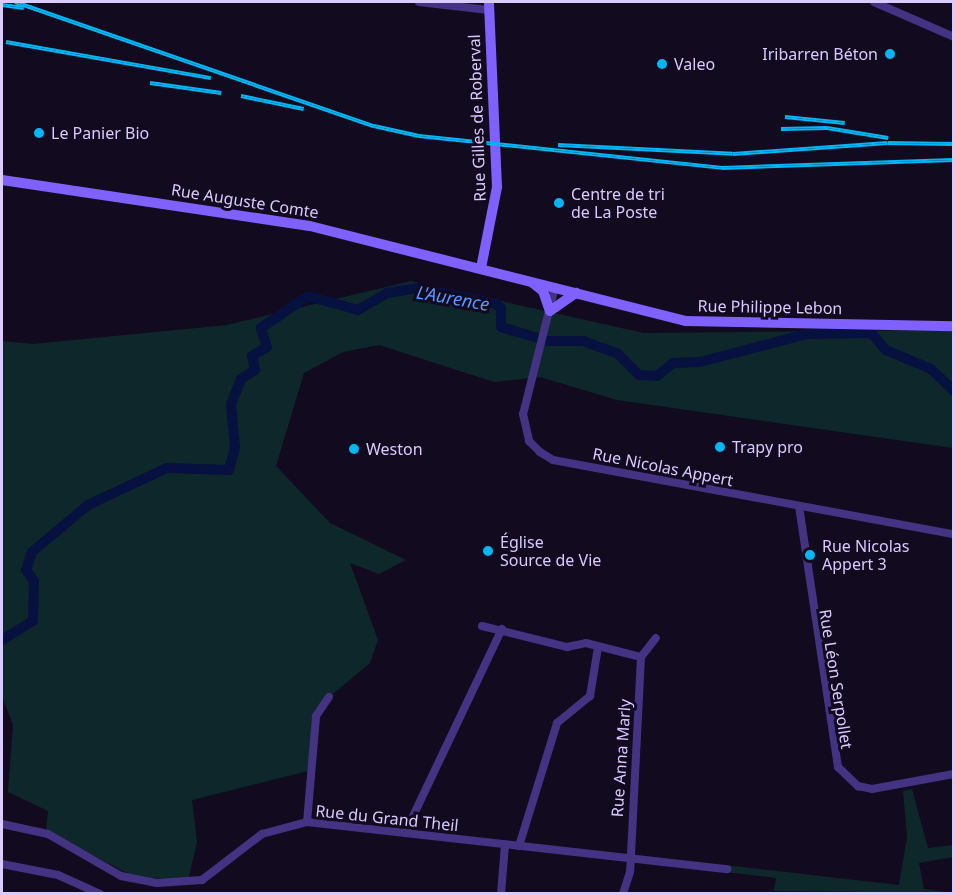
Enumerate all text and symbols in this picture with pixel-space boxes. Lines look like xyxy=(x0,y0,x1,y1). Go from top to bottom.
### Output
street label: Rue Gilles de Roberval xyxy=(464,34,490,202)
place label: Iribarren Béton xyxy=(762,44,878,64)
marker: Iribarren Béton xyxy=(883,47,897,61)
place label: Valeo xyxy=(674,54,715,74)
marker: Valeo xyxy=(655,57,669,71)
place label: Le Panier Bio xyxy=(51,123,149,143)
marker: Le Panier Bio xyxy=(32,126,46,140)
street label: Rue Auguste Comte xyxy=(170,180,320,222)
place label: Centre de tri de La Poste xyxy=(571,184,665,222)
marker: Centre de tri de La Poste xyxy=(552,196,566,210)
water label: L'Aurence xyxy=(415,281,491,315)
street label: Rue Philippe Lebon xyxy=(698,296,842,318)
place label: Trapy pro xyxy=(732,437,803,457)
place label: Weston xyxy=(366,439,423,459)
marker: Trapy pro xyxy=(713,440,727,454)
marker: Weston xyxy=(347,442,361,456)
street label: Rue Nicolas Appert xyxy=(591,444,735,490)
place label: Église Source de Vie xyxy=(500,532,601,570)
place label: Rue Nicolas Appert 3 xyxy=(822,536,909,574)
marker: Église Source de Vie xyxy=(481,544,495,558)
marker: Rue Nicolas Appert 3 xyxy=(803,548,817,562)
street label: Rue Léon Serpollet xyxy=(815,608,857,750)
street label: Rue Anna Marly xyxy=(607,698,635,818)
street label: Rue du Grand Theil xyxy=(315,801,459,835)

